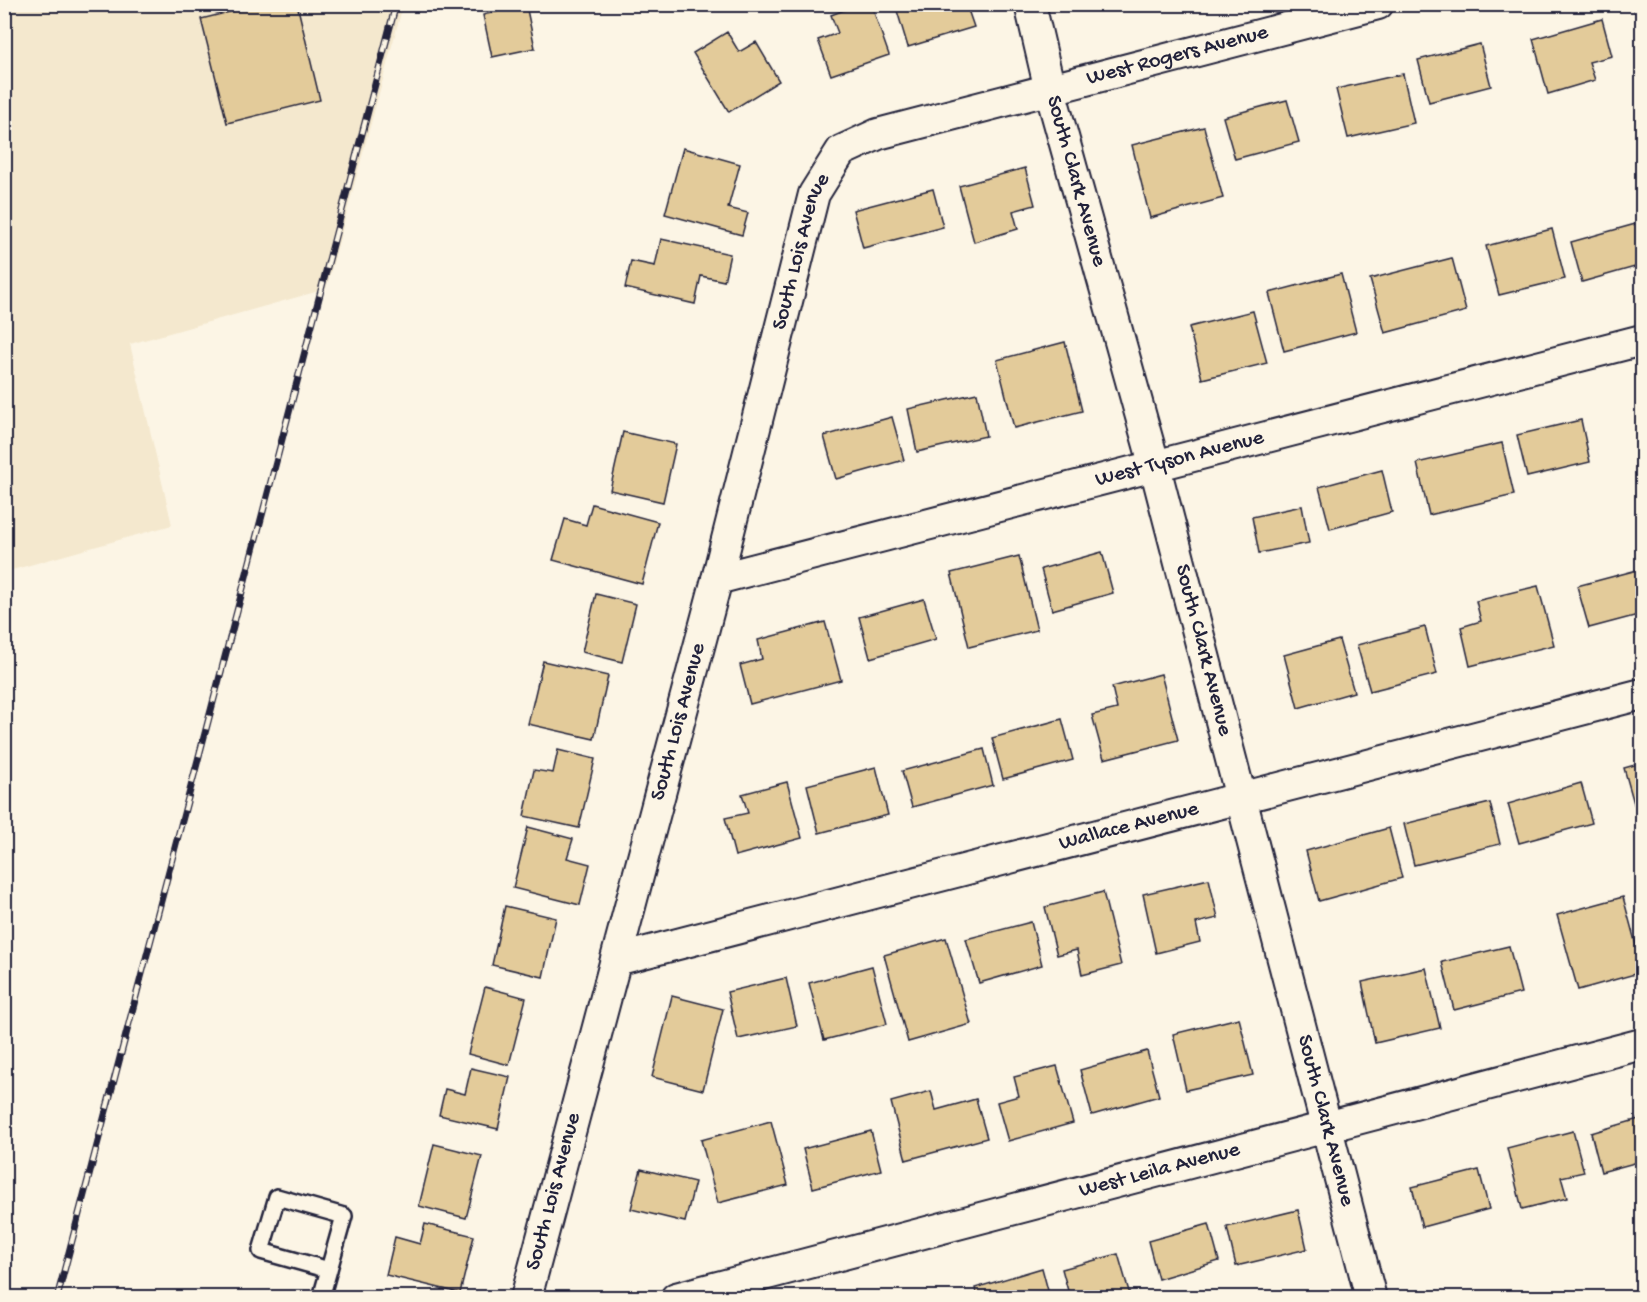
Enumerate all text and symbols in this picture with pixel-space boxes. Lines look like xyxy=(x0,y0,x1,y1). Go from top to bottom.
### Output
street label: West Rogers Avenue xyxy=(1084,20,1272,92)
street label: South Clark Avenue xyxy=(1039,93,1112,270)
street label: South Lois Avenue xyxy=(767,168,837,333)
street label: West Tyson Avenue xyxy=(1093,425,1267,494)
street label: South Clark Avenue xyxy=(1168,562,1238,739)
street label: South Lois Avenue xyxy=(646,640,713,803)
street label: Wallace Avenue xyxy=(1057,796,1202,858)
street label: South Clark Avenue xyxy=(1290,1032,1360,1210)
street label: South Lois Avenue xyxy=(521,1110,588,1273)
street label: West Leila Avenue xyxy=(1076,1137,1243,1204)

